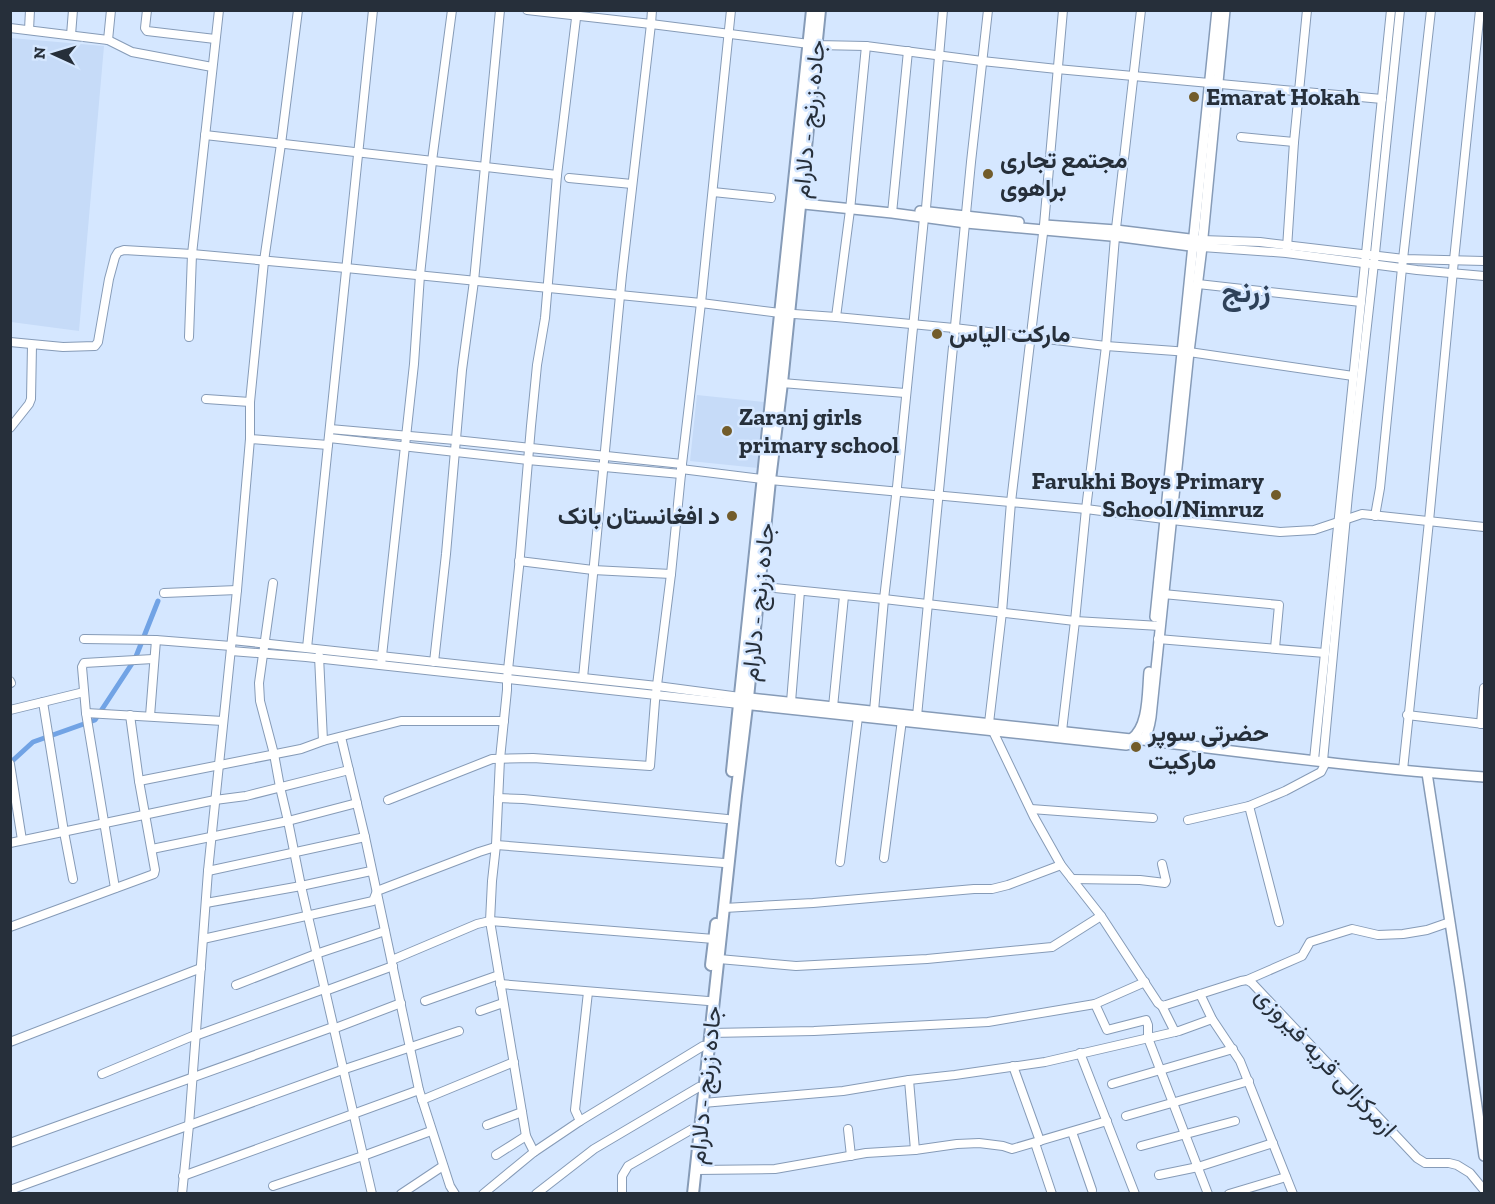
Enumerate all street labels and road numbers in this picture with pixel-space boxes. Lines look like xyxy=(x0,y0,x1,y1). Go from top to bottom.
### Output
street label: جاده زرنج - دلارام xyxy=(786,38,834,200)
street label: جاده زرنج - دلارام xyxy=(735,521,783,683)
street label: ازمرکزالی قریه فیروزی xyxy=(1249,981,1403,1143)
street label: جاده زرنج - دلارام xyxy=(682,1004,730,1166)

